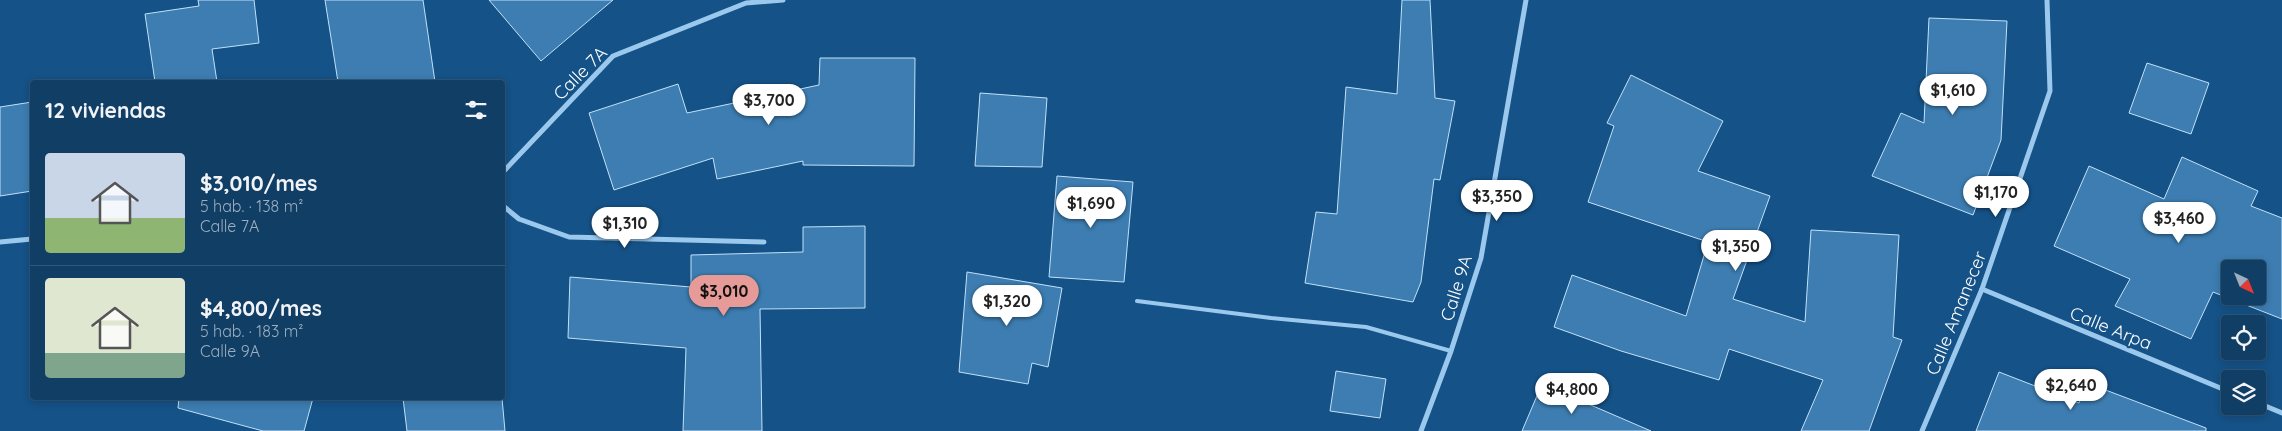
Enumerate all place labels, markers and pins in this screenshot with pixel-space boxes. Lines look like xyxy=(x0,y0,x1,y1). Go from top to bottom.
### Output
pin: $1,610 xyxy=(1912,74,1994,116)
pin: $3,700 xyxy=(728,84,810,126)
pin: $1,170 xyxy=(1955,176,2037,218)
pin: $3,350 xyxy=(1456,180,1538,222)
pin: $1,690 xyxy=(1050,186,1132,229)
pin: $3,460 xyxy=(2138,202,2220,244)
pin: $1,310 xyxy=(584,206,666,249)
pin: $1,350 xyxy=(1695,230,1777,272)
pin: $3,010 xyxy=(683,274,765,317)
pin: $1,320 xyxy=(966,284,1048,327)
pin: $2,640 xyxy=(2030,368,2112,411)
pin: $4,800 xyxy=(1531,372,1613,415)

